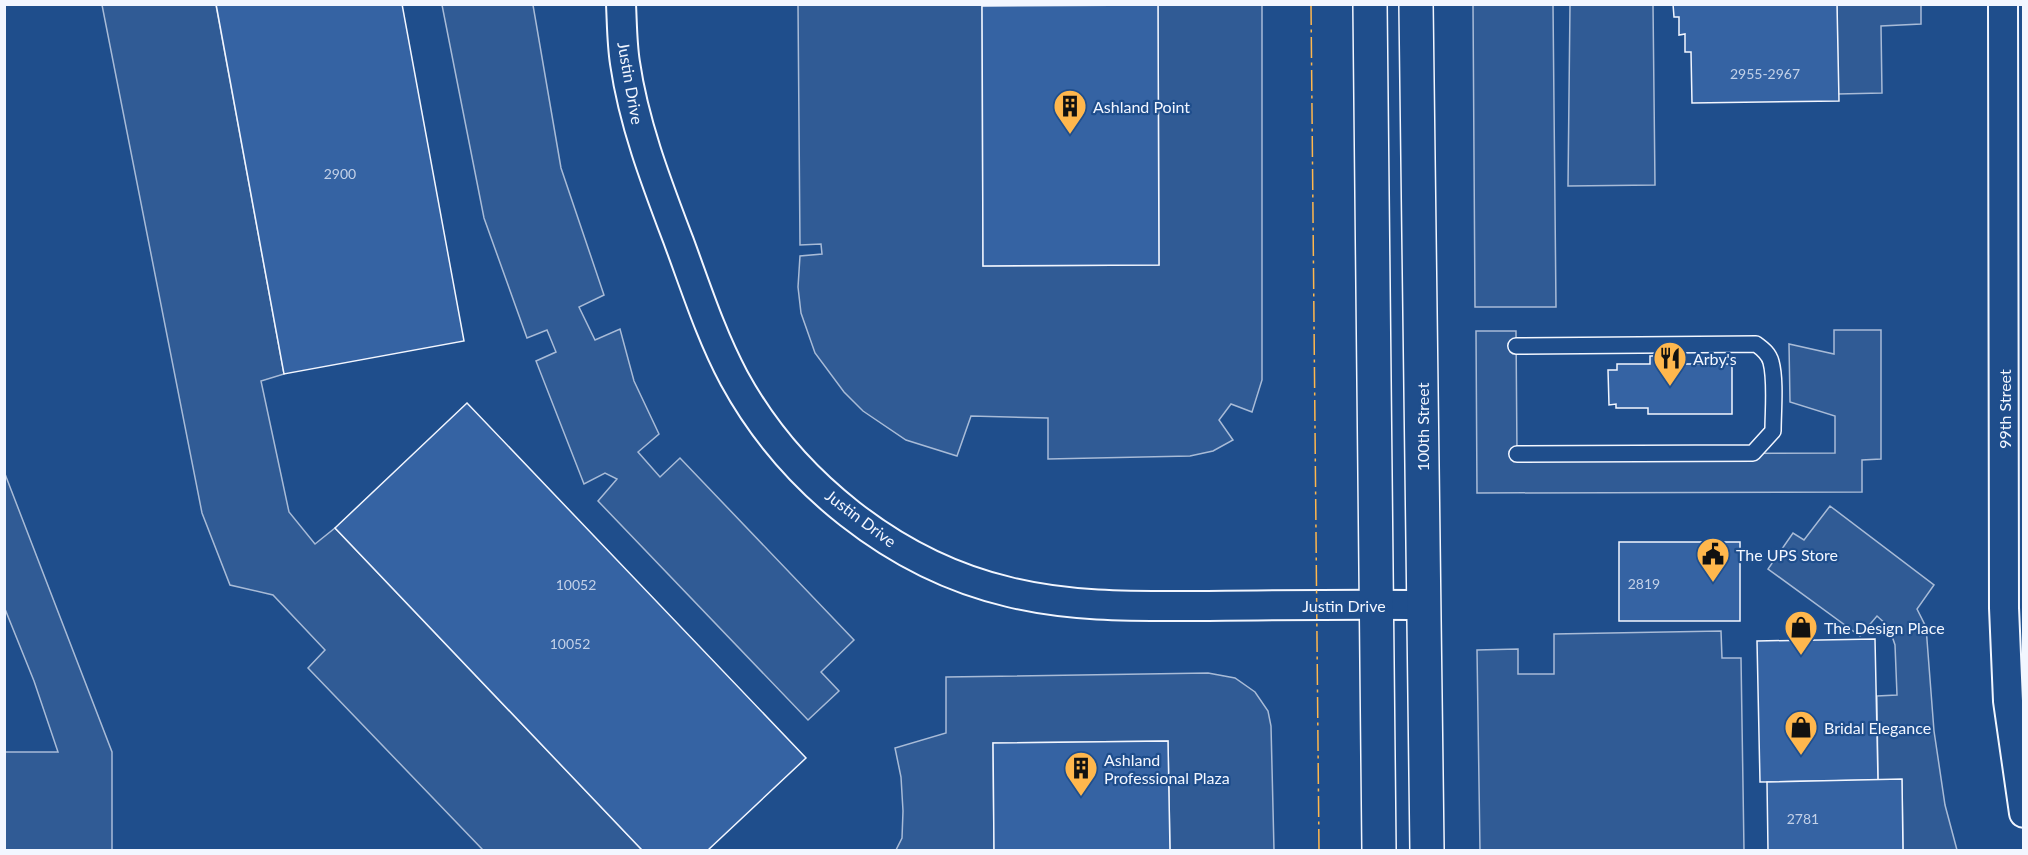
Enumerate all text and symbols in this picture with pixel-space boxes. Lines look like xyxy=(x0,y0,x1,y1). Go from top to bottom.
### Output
street label: Justin Drive xyxy=(614,40,648,126)
house number: 2955-2967 xyxy=(1730,65,1800,82)
building icon: Ashland Point xyxy=(1052,88,1088,135)
place label: Ashland Point xyxy=(1093,97,1190,116)
house number: 2900 xyxy=(324,165,356,182)
restaurant icon: Arby's xyxy=(1652,340,1688,387)
place label: Arby's xyxy=(1693,349,1737,368)
street label: 99th Street xyxy=(1995,369,2014,449)
street label: 100th Street xyxy=(1413,382,1432,471)
street label: Justin Drive xyxy=(822,485,900,551)
public building icon: The UPS Store xyxy=(1695,536,1731,583)
place label: The UPS Store xyxy=(1736,545,1838,564)
house number: 2819 xyxy=(1628,575,1660,592)
house number: 10052 xyxy=(556,576,596,593)
street label: Justin Drive xyxy=(1302,596,1386,615)
shop icon: The Design Place xyxy=(1783,609,1819,656)
place label: The Design Place xyxy=(1824,618,1945,637)
house number: 10052 xyxy=(550,635,590,652)
shop icon: Bridal Elegance xyxy=(1783,709,1819,756)
place label: Bridal Elegance xyxy=(1824,718,1931,737)
building icon: Ashland Professional Plaza xyxy=(1063,750,1099,797)
place label: Ashland Professional Plaza xyxy=(1104,750,1230,787)
house number: 2781 xyxy=(1787,810,1819,827)

